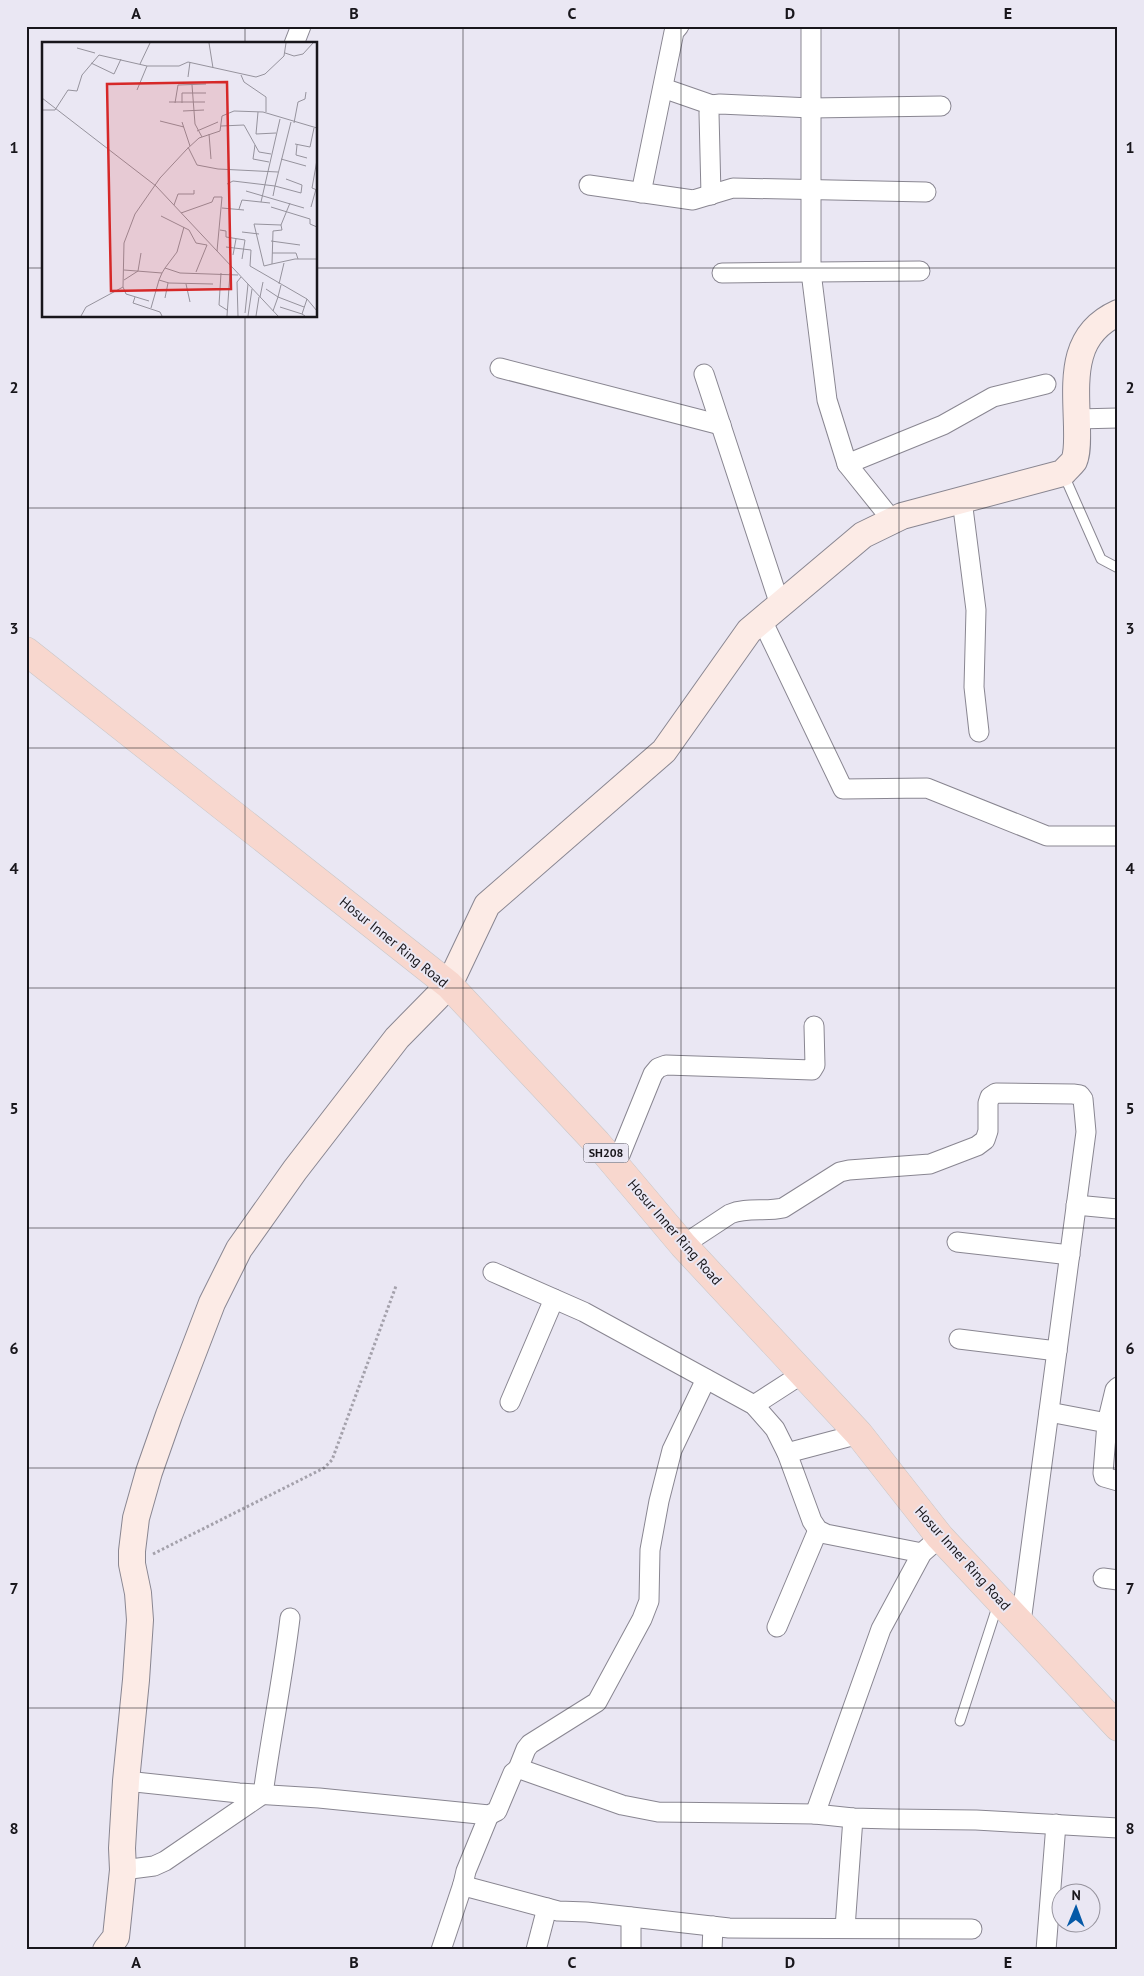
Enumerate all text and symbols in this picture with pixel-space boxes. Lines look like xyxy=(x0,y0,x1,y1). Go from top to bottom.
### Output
text: A xyxy=(131,3,141,23)
text: B xyxy=(349,3,359,23)
text: C xyxy=(568,3,577,23)
text: D xyxy=(785,3,795,23)
text: E xyxy=(1004,3,1012,23)
inset map xyxy=(42,42,318,318)
text: 1 xyxy=(9,137,19,157)
text: 1 xyxy=(1125,137,1135,157)
text: 2 xyxy=(9,377,19,397)
text: 2 xyxy=(1125,377,1135,397)
text: 3 xyxy=(9,618,19,638)
text: 3 xyxy=(1125,618,1135,638)
text: 4 xyxy=(9,858,19,878)
text: 4 xyxy=(1125,858,1135,878)
street label: Hosur Inner Ring Road xyxy=(336,893,452,991)
text: 5 xyxy=(9,1098,19,1118)
text: 5 xyxy=(1125,1098,1135,1118)
road number: SH208 xyxy=(584,1144,628,1162)
street label: Hosur Inner Ring Road xyxy=(624,1175,726,1289)
text: 6 xyxy=(9,1338,19,1358)
text: 6 xyxy=(1125,1338,1135,1358)
street label: Hosur Inner Ring Road xyxy=(911,1502,1015,1614)
text: 7 xyxy=(9,1578,19,1598)
text: 7 xyxy=(1125,1578,1135,1598)
text: 8 xyxy=(9,1818,19,1838)
text: 8 xyxy=(1125,1818,1135,1838)
north arrow xyxy=(1052,1884,1102,1934)
text: N xyxy=(1071,1886,1081,1904)
text: A xyxy=(131,1952,141,1972)
text: B xyxy=(349,1952,359,1972)
text: C xyxy=(568,1952,577,1972)
text: D xyxy=(785,1952,795,1972)
text: E xyxy=(1004,1952,1012,1972)

